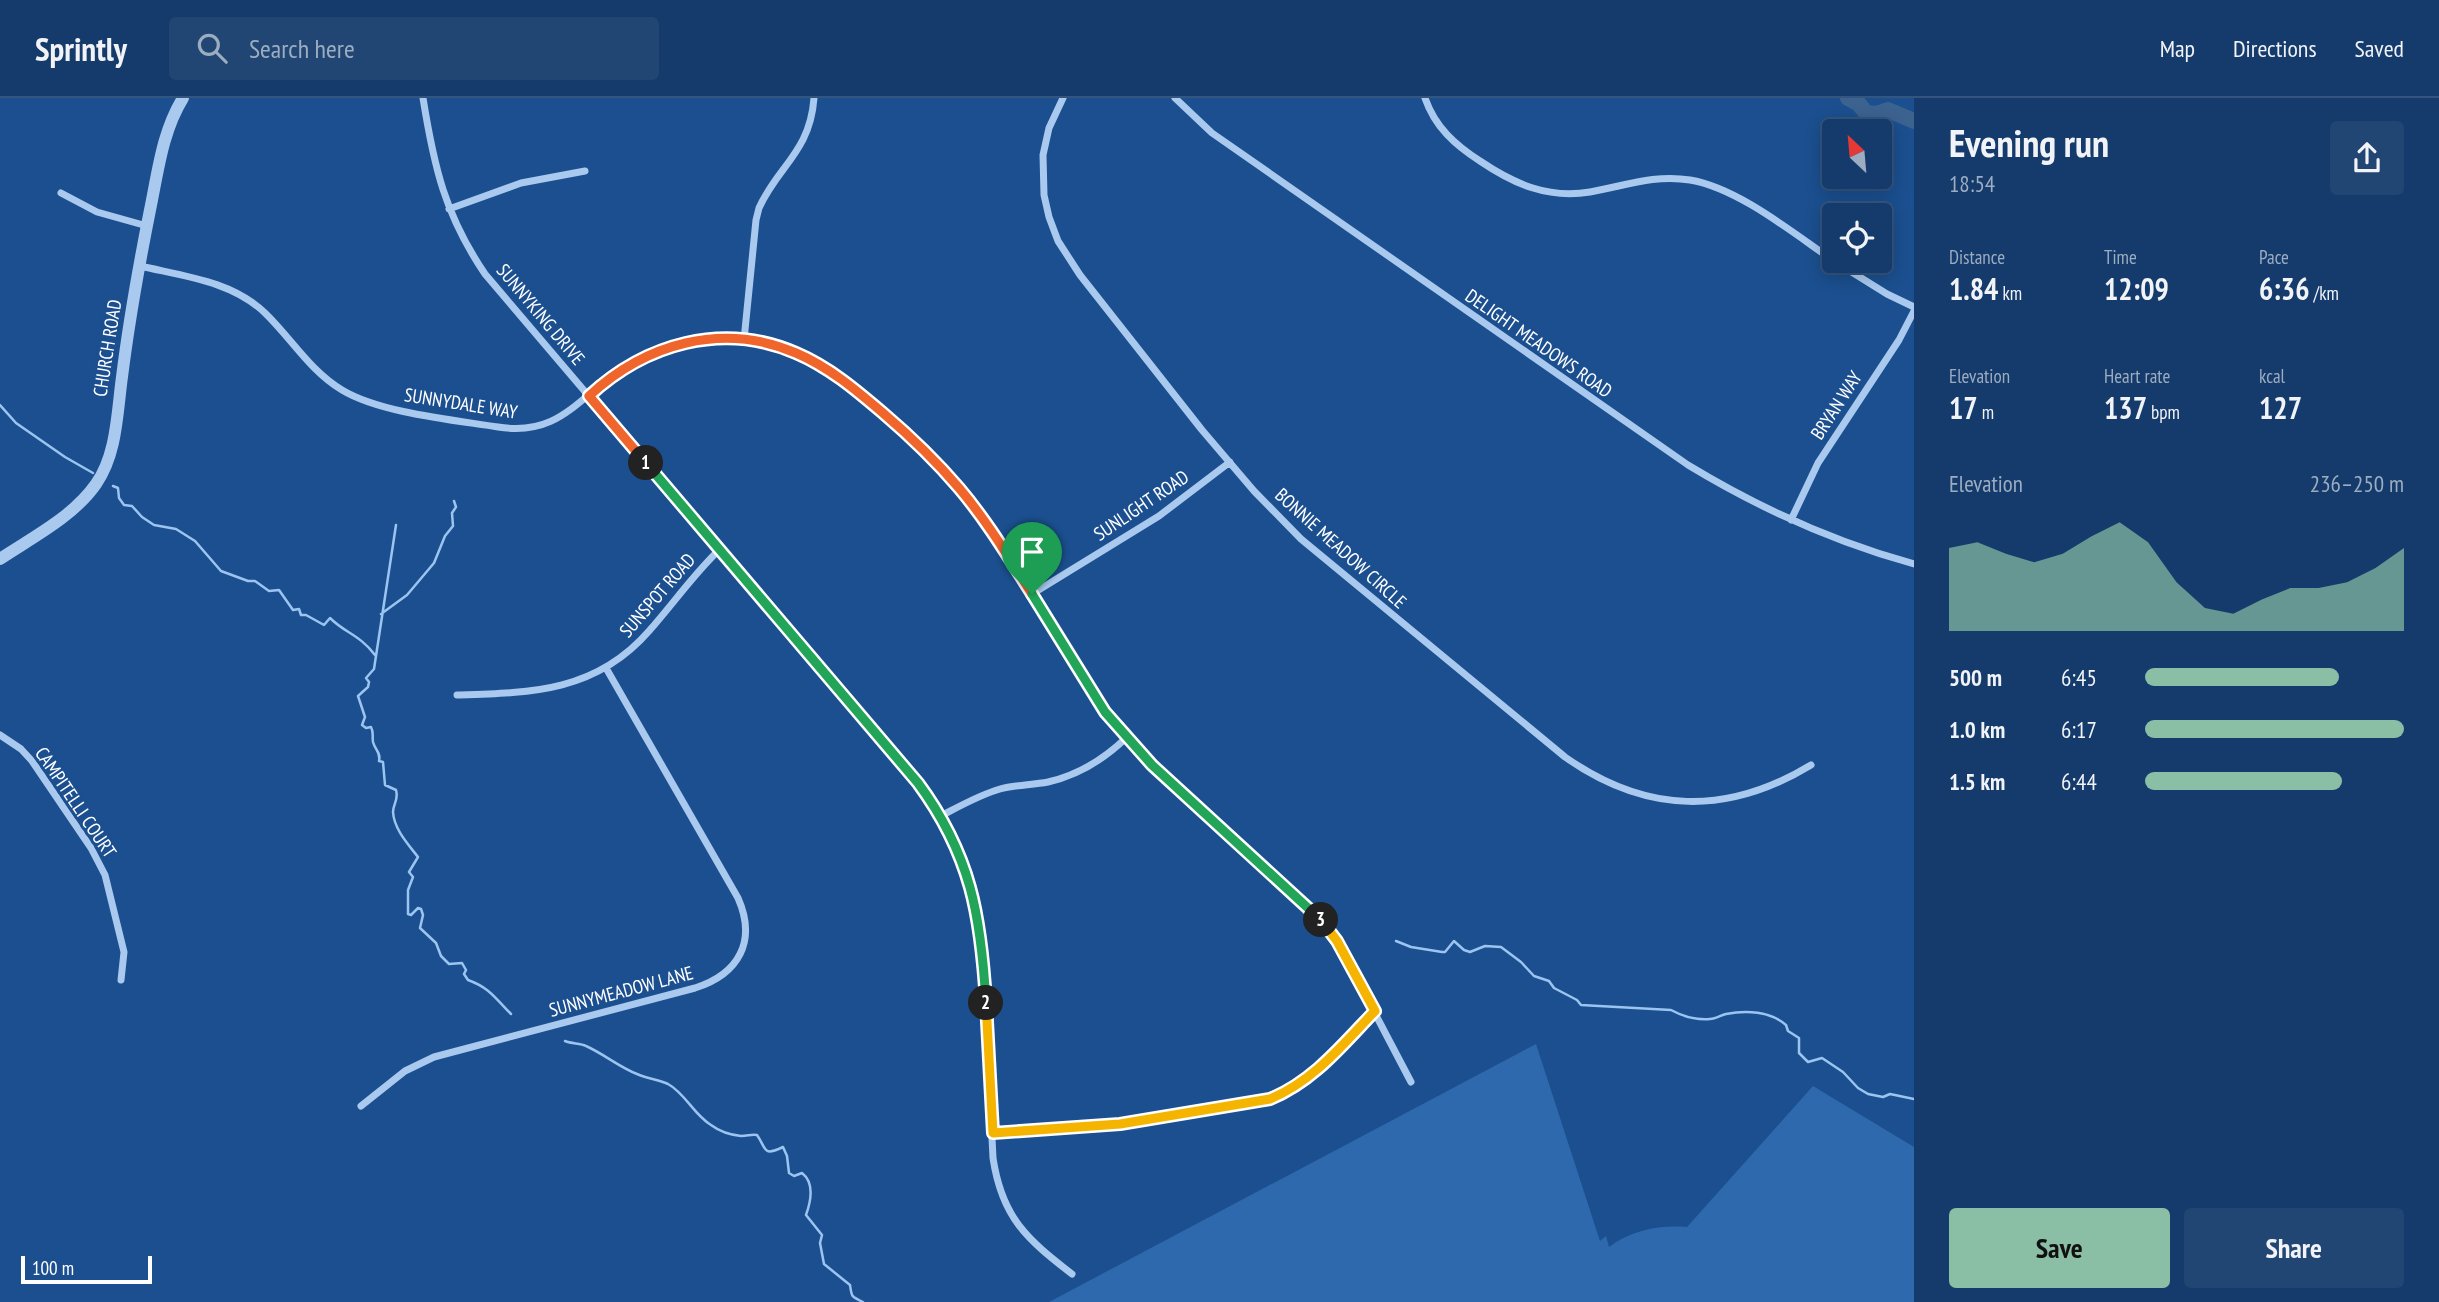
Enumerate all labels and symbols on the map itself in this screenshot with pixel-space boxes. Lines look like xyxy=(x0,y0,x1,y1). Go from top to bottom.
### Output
north arrow xyxy=(1822,119,1892,189)
street label: SUNNYKING DRIVE xyxy=(492,258,590,370)
street label: DELIGHT MEADOWS ROAD xyxy=(1461,283,1617,403)
street label: CHURCH ROAD xyxy=(87,298,127,398)
street label: BRYAN WAY xyxy=(1805,366,1867,444)
street label: SUNNYDALE WAY xyxy=(403,382,520,424)
pin: 1 xyxy=(628,446,664,480)
street label: SUNLIGHT ROAD xyxy=(1089,464,1193,546)
street label: BONNIE MEADOW CIRCLE xyxy=(1270,483,1412,613)
pin xyxy=(1002,522,1062,594)
street label: SUNSPOT ROAD xyxy=(614,548,700,642)
street label: CAMPITELLI COURT xyxy=(30,742,122,862)
pin: 3 xyxy=(1304,902,1338,938)
street label: SUNNYMEADOW LANE xyxy=(546,960,696,1022)
pin: 2 xyxy=(968,986,1004,1020)
scale bar xyxy=(21,1253,152,1285)

